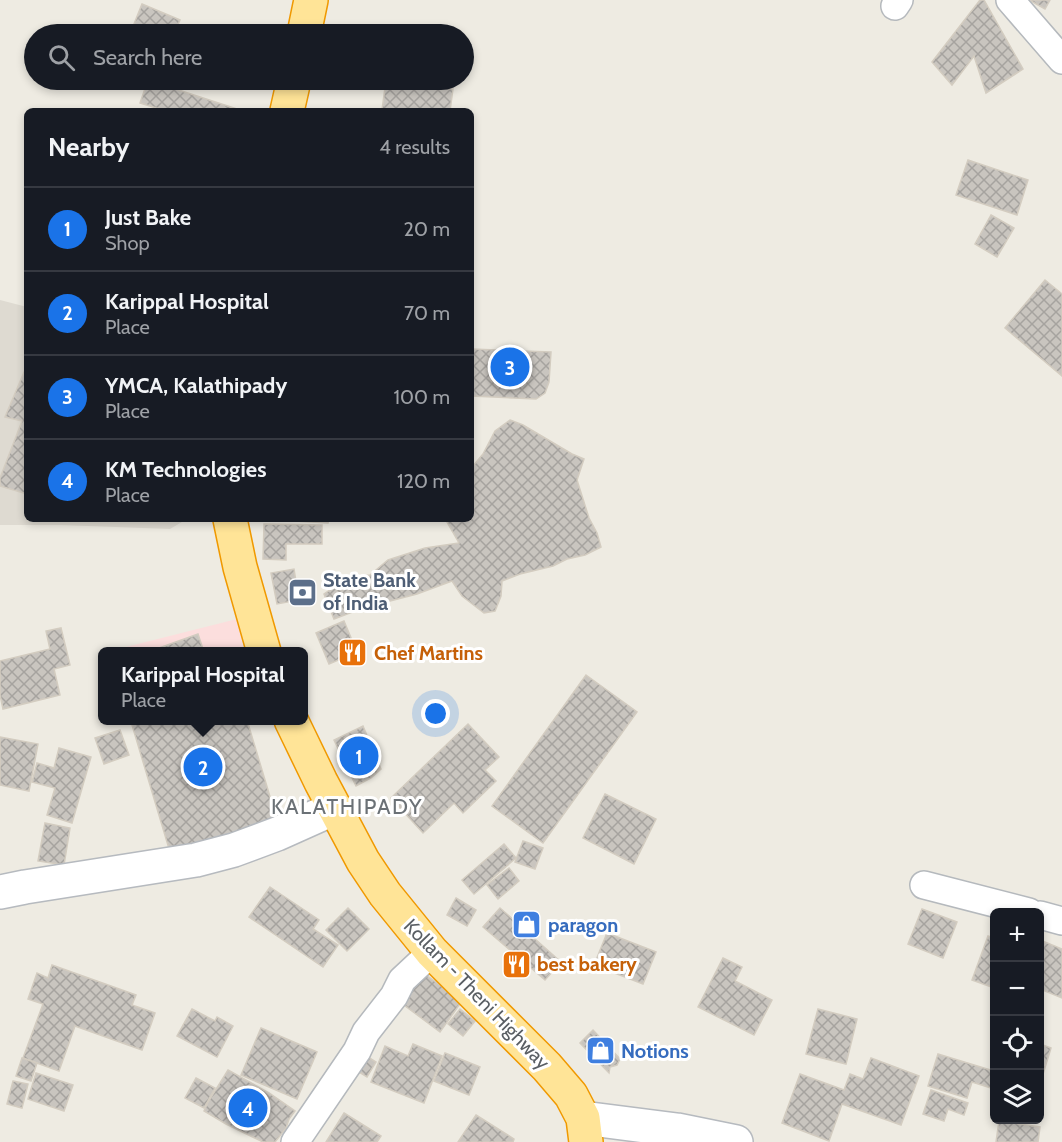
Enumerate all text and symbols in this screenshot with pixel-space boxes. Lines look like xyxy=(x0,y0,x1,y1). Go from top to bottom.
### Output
search box xyxy=(24,24,474,90)
icon: search xyxy=(45,41,78,74)
text: Search here xyxy=(93,44,202,71)
text: Nearby xyxy=(48,131,129,163)
text: 4 results xyxy=(379,135,450,159)
text: Just Bake xyxy=(105,204,191,231)
text: 1 xyxy=(64,217,71,241)
text: 20 m xyxy=(404,217,450,241)
text: Shop xyxy=(105,231,150,255)
text: Karippal Hospital xyxy=(105,288,269,315)
text: 2 xyxy=(62,301,73,325)
text: 70 m xyxy=(404,301,450,325)
text: Place xyxy=(105,315,150,339)
pin: 3 xyxy=(490,344,530,389)
text: YMCA, Kalathipady xyxy=(105,372,287,399)
text: 3 xyxy=(62,385,73,409)
text: 100 m xyxy=(394,385,450,409)
text: Place xyxy=(105,399,150,423)
text: KM Technologies xyxy=(105,456,266,483)
text: 4 xyxy=(61,469,74,493)
text: 120 m xyxy=(397,469,450,493)
text: Place xyxy=(105,483,150,507)
place label: State Bank of India xyxy=(323,568,416,615)
bank icon: State Bank of India xyxy=(286,576,318,608)
restaurant icon: Chef Martins xyxy=(337,637,369,669)
place label: Chef Martins xyxy=(374,641,483,665)
popup xyxy=(98,647,308,725)
text: Karippal Hospital xyxy=(121,661,285,688)
text: Place xyxy=(121,688,166,712)
your location xyxy=(421,699,450,728)
pin: 1 xyxy=(340,734,378,778)
pin: 2 xyxy=(184,744,222,789)
district label: KALATHIPADY xyxy=(271,793,423,820)
map controls xyxy=(990,908,1044,1124)
button: + xyxy=(990,908,1044,962)
shop icon: paragon xyxy=(511,909,543,941)
place label: paragon xyxy=(548,913,618,937)
street label: Kollam - Theni Highway xyxy=(399,914,555,1074)
restaurant icon: best bakery xyxy=(500,948,532,980)
place label: best bakery xyxy=(537,952,637,976)
button: − xyxy=(990,962,1044,1016)
button: locate xyxy=(990,1016,1044,1070)
shop icon: Notions xyxy=(584,1035,616,1067)
place label: Notions xyxy=(621,1039,689,1063)
button: layers xyxy=(990,1070,1044,1124)
pin: 4 xyxy=(228,1086,268,1130)

